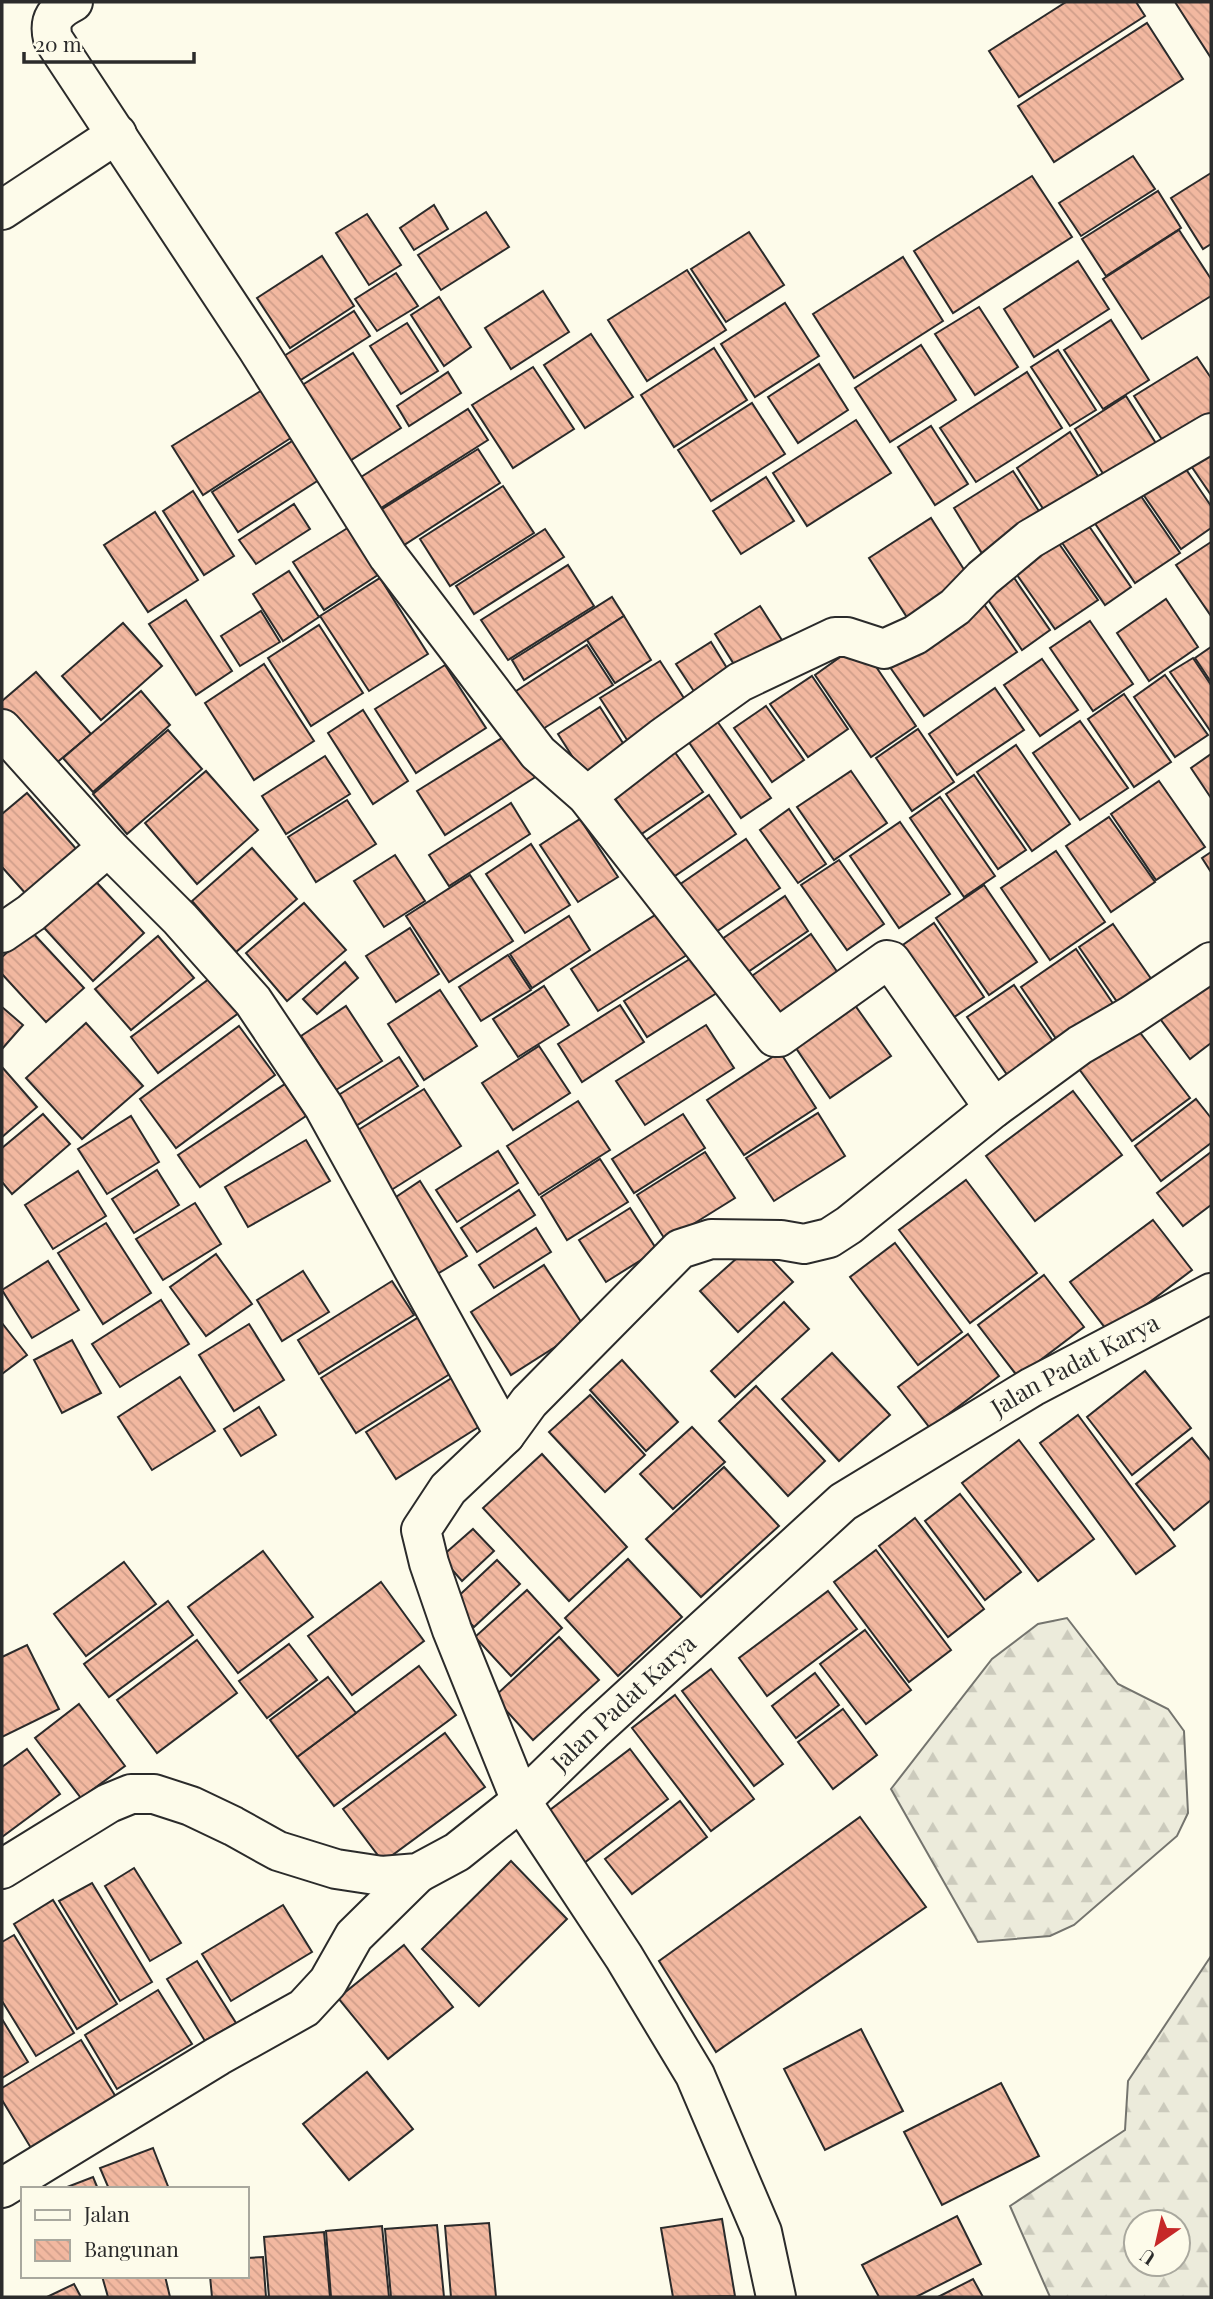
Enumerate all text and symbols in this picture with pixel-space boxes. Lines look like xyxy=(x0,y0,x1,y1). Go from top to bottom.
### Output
scale bar xyxy=(24,21,194,65)
text: 20 m xyxy=(35,29,82,57)
street label: Jalan Padat Karya xyxy=(983,1305,1164,1423)
street label: Jalan Padat Karya xyxy=(543,1626,702,1778)
legend xyxy=(21,2187,248,2278)
text: Jalan xyxy=(83,2199,130,2227)
north arrow xyxy=(1122,2208,1192,2278)
text: Bangunan xyxy=(84,2234,179,2262)
text: U xyxy=(1134,2243,1160,2272)

